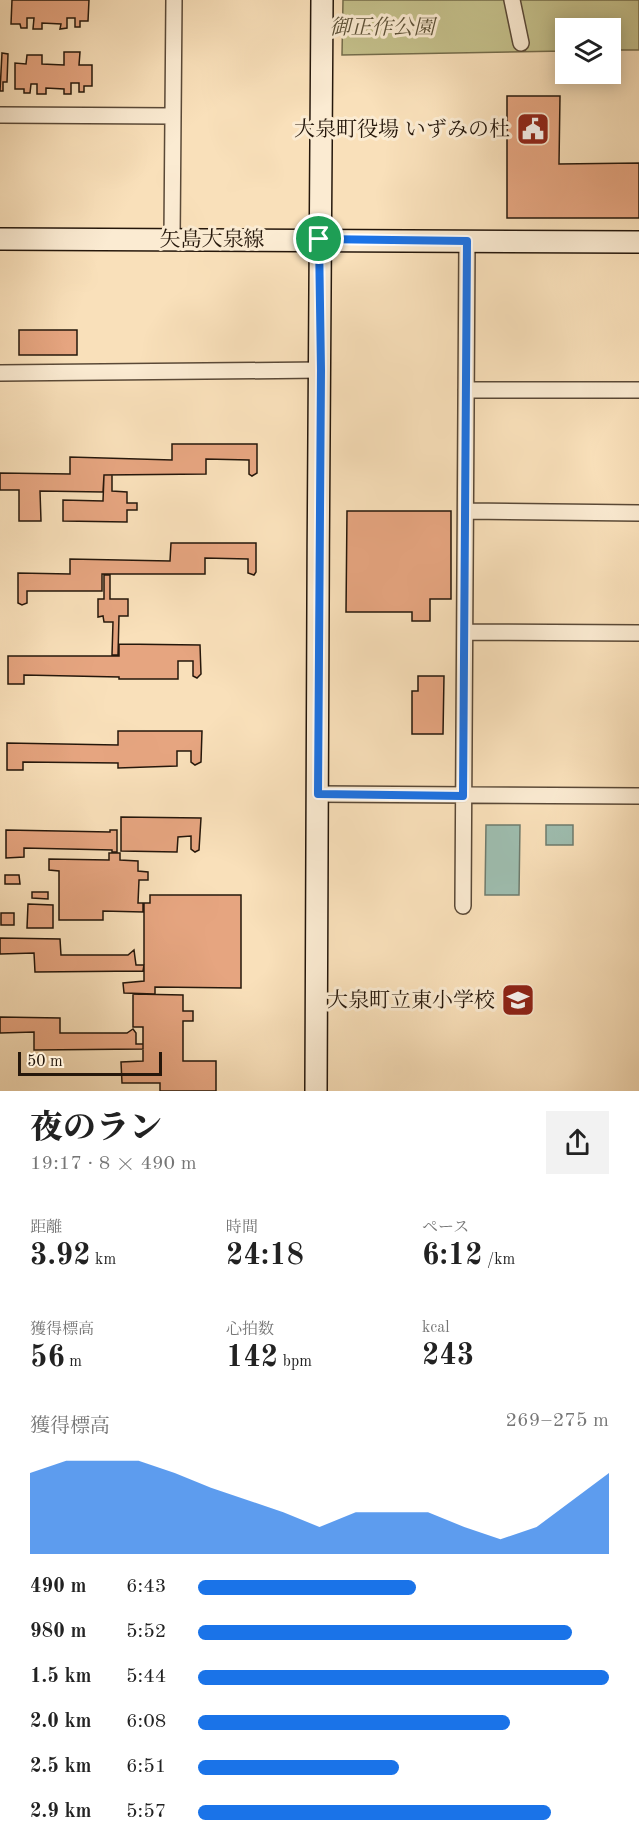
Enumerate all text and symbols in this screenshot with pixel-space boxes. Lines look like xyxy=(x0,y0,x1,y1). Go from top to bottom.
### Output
park label: 御正作公園 xyxy=(330,16,437,39)
map controls xyxy=(555,18,621,84)
button: layers xyxy=(555,18,621,84)
public building icon: 大泉町役場 いずみの杜 xyxy=(515,111,551,147)
place label: 大泉町役場 いずみの杜 xyxy=(294,118,510,141)
pin xyxy=(293,213,344,264)
icon: arrive xyxy=(302,222,335,255)
street label: 矢島大泉線 xyxy=(160,228,265,251)
school or university icon: 大泉町立東小学校 xyxy=(500,982,536,1018)
place label: 大泉町立東小学校 xyxy=(327,989,495,1012)
scale bar xyxy=(18,1049,162,1076)
text: 50 m xyxy=(27,1054,63,1070)
button: share xyxy=(546,1111,609,1174)
text: 夜のラン xyxy=(30,1113,162,1146)
text: 19:17 · 8 × 490 m xyxy=(30,1154,197,1174)
text: 距離 xyxy=(30,1220,62,1236)
text: 時間 xyxy=(226,1220,258,1236)
text: ペース xyxy=(422,1220,469,1236)
text: 3.92 xyxy=(30,1241,91,1271)
text: 24:18 xyxy=(226,1241,304,1271)
text: 6:12 xyxy=(422,1241,483,1271)
text: km xyxy=(91,1252,116,1268)
text: /km xyxy=(483,1252,515,1268)
text: kcal xyxy=(422,1320,450,1336)
text: 獲得標高 xyxy=(30,1322,94,1338)
text: 心拍数 xyxy=(226,1322,274,1338)
text: 243 xyxy=(422,1341,474,1371)
text: 56 xyxy=(30,1343,65,1373)
text: 142 xyxy=(226,1343,278,1373)
text: m xyxy=(65,1354,82,1370)
text: bpm xyxy=(278,1354,312,1370)
text: 269–275 m xyxy=(506,1411,609,1431)
text: 獲得標高 xyxy=(30,1417,110,1437)
text: 490 m xyxy=(30,1577,86,1597)
text: 6:43 xyxy=(126,1577,166,1597)
text: 980 m xyxy=(30,1622,86,1642)
text: 5:52 xyxy=(126,1622,166,1642)
text: 1.5 km xyxy=(30,1667,92,1687)
text: 5:44 xyxy=(126,1667,166,1687)
text: 2.0 km xyxy=(30,1712,92,1732)
text: 6:08 xyxy=(126,1712,166,1732)
text: 2.5 km xyxy=(30,1757,92,1777)
text: 6:51 xyxy=(126,1757,166,1777)
text: 2.9 km xyxy=(30,1802,92,1822)
text: 5:57 xyxy=(126,1802,166,1822)

